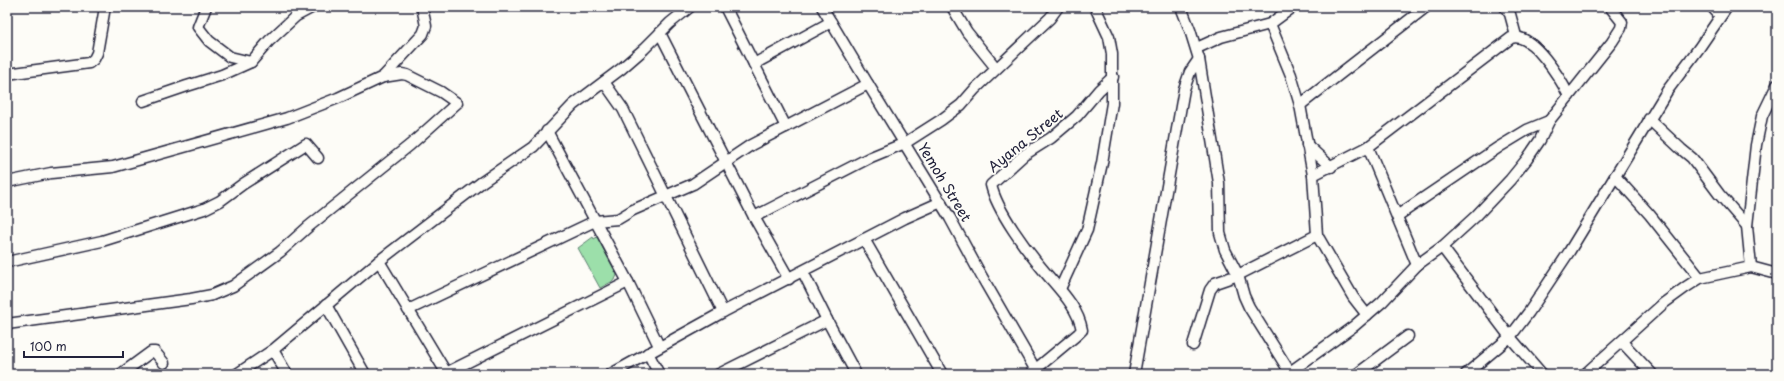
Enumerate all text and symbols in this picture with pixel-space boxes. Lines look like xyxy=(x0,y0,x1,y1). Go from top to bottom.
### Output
street label: Ayana Street xyxy=(983,103,1067,177)
street label: Yemoh Street xyxy=(913,138,977,226)
scale bar xyxy=(24,333,123,359)
text: 100 m xyxy=(30,337,67,355)

